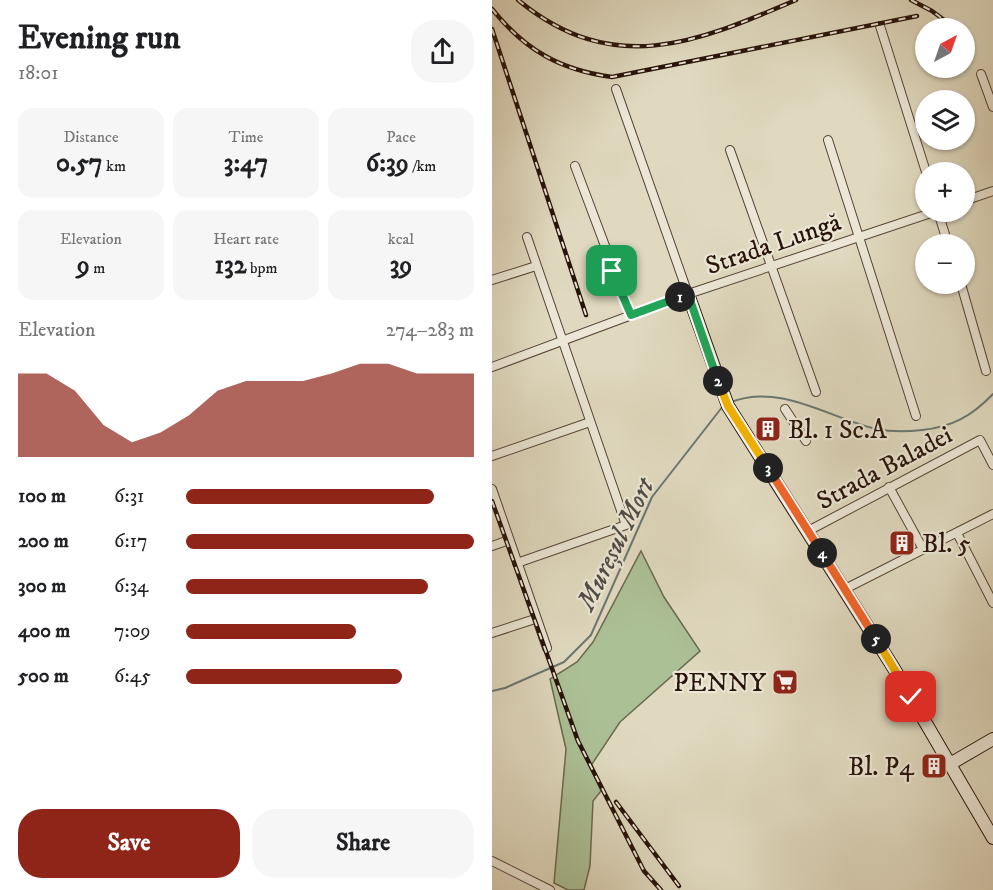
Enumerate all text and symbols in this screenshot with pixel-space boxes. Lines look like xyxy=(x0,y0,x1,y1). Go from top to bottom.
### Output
text: Evening run xyxy=(18,18,180,59)
north arrow xyxy=(915,18,975,78)
map controls xyxy=(915,18,975,294)
button: share xyxy=(411,20,474,83)
text: 18:01 xyxy=(18,61,59,86)
button: layers xyxy=(915,90,975,150)
text: Distance xyxy=(63,127,119,147)
text: Time xyxy=(229,127,263,147)
text: Pace xyxy=(386,127,416,147)
text: 0.57 xyxy=(56,147,103,180)
text: 3:47 xyxy=(224,147,268,180)
text: 6:39 xyxy=(366,147,409,180)
text: km xyxy=(103,156,126,176)
text: /km xyxy=(409,156,436,176)
button: + xyxy=(915,162,975,222)
street label: Strada Lungă xyxy=(702,206,845,283)
text: Elevation xyxy=(60,229,122,249)
text: Heart rate xyxy=(213,229,279,249)
text: kcal xyxy=(388,229,414,249)
button: − xyxy=(915,234,975,294)
pin xyxy=(586,245,637,296)
text: 9 xyxy=(77,249,90,282)
text: 132 xyxy=(214,249,247,282)
text: 39 xyxy=(390,249,412,282)
icon: arrive xyxy=(595,254,628,287)
text: m xyxy=(90,258,105,278)
text: bpm xyxy=(247,258,278,278)
pin: 1 xyxy=(665,282,695,312)
text: 1 xyxy=(677,287,683,307)
text: Elevation xyxy=(18,318,95,343)
text: 274–283 m xyxy=(386,318,474,343)
pin: 2 xyxy=(703,366,733,396)
text: 2 xyxy=(714,371,722,391)
building icon: Bl. 1 Sc.A xyxy=(753,414,783,444)
place label: Bl. 1 Sc.A xyxy=(788,414,887,447)
street label: Strada Baladei xyxy=(811,419,958,518)
pin: 3 xyxy=(753,453,783,483)
text: 3 xyxy=(765,458,771,478)
water label: Mureșul Mort xyxy=(568,471,663,618)
text: 100 m xyxy=(18,484,66,509)
text: 6:31 xyxy=(114,484,144,509)
building icon: Bl. 5 xyxy=(887,528,917,558)
place label: Bl. 5 xyxy=(922,528,971,561)
text: 200 m xyxy=(18,529,69,554)
text: 6:17 xyxy=(114,529,148,554)
pin: 4 xyxy=(807,538,837,568)
text: 4 xyxy=(817,543,827,563)
text: 300 m xyxy=(18,574,66,599)
text: 6:34 xyxy=(114,574,149,599)
text: 400 m xyxy=(18,619,70,644)
text: 7:09 xyxy=(114,619,151,644)
pin: 5 xyxy=(861,624,891,654)
text: 5 xyxy=(872,629,880,649)
text: 500 m xyxy=(18,664,69,689)
text: 6:45 xyxy=(114,664,151,689)
place label: PENNY xyxy=(673,667,767,700)
supermarket icon: PENNY xyxy=(770,667,800,697)
pin xyxy=(885,671,936,722)
icon: check xyxy=(894,680,927,713)
place label: Bl. P4 xyxy=(848,751,915,784)
building icon: Bl. P4 xyxy=(919,751,949,781)
button: Save xyxy=(18,809,240,878)
button: Share xyxy=(252,809,474,878)

